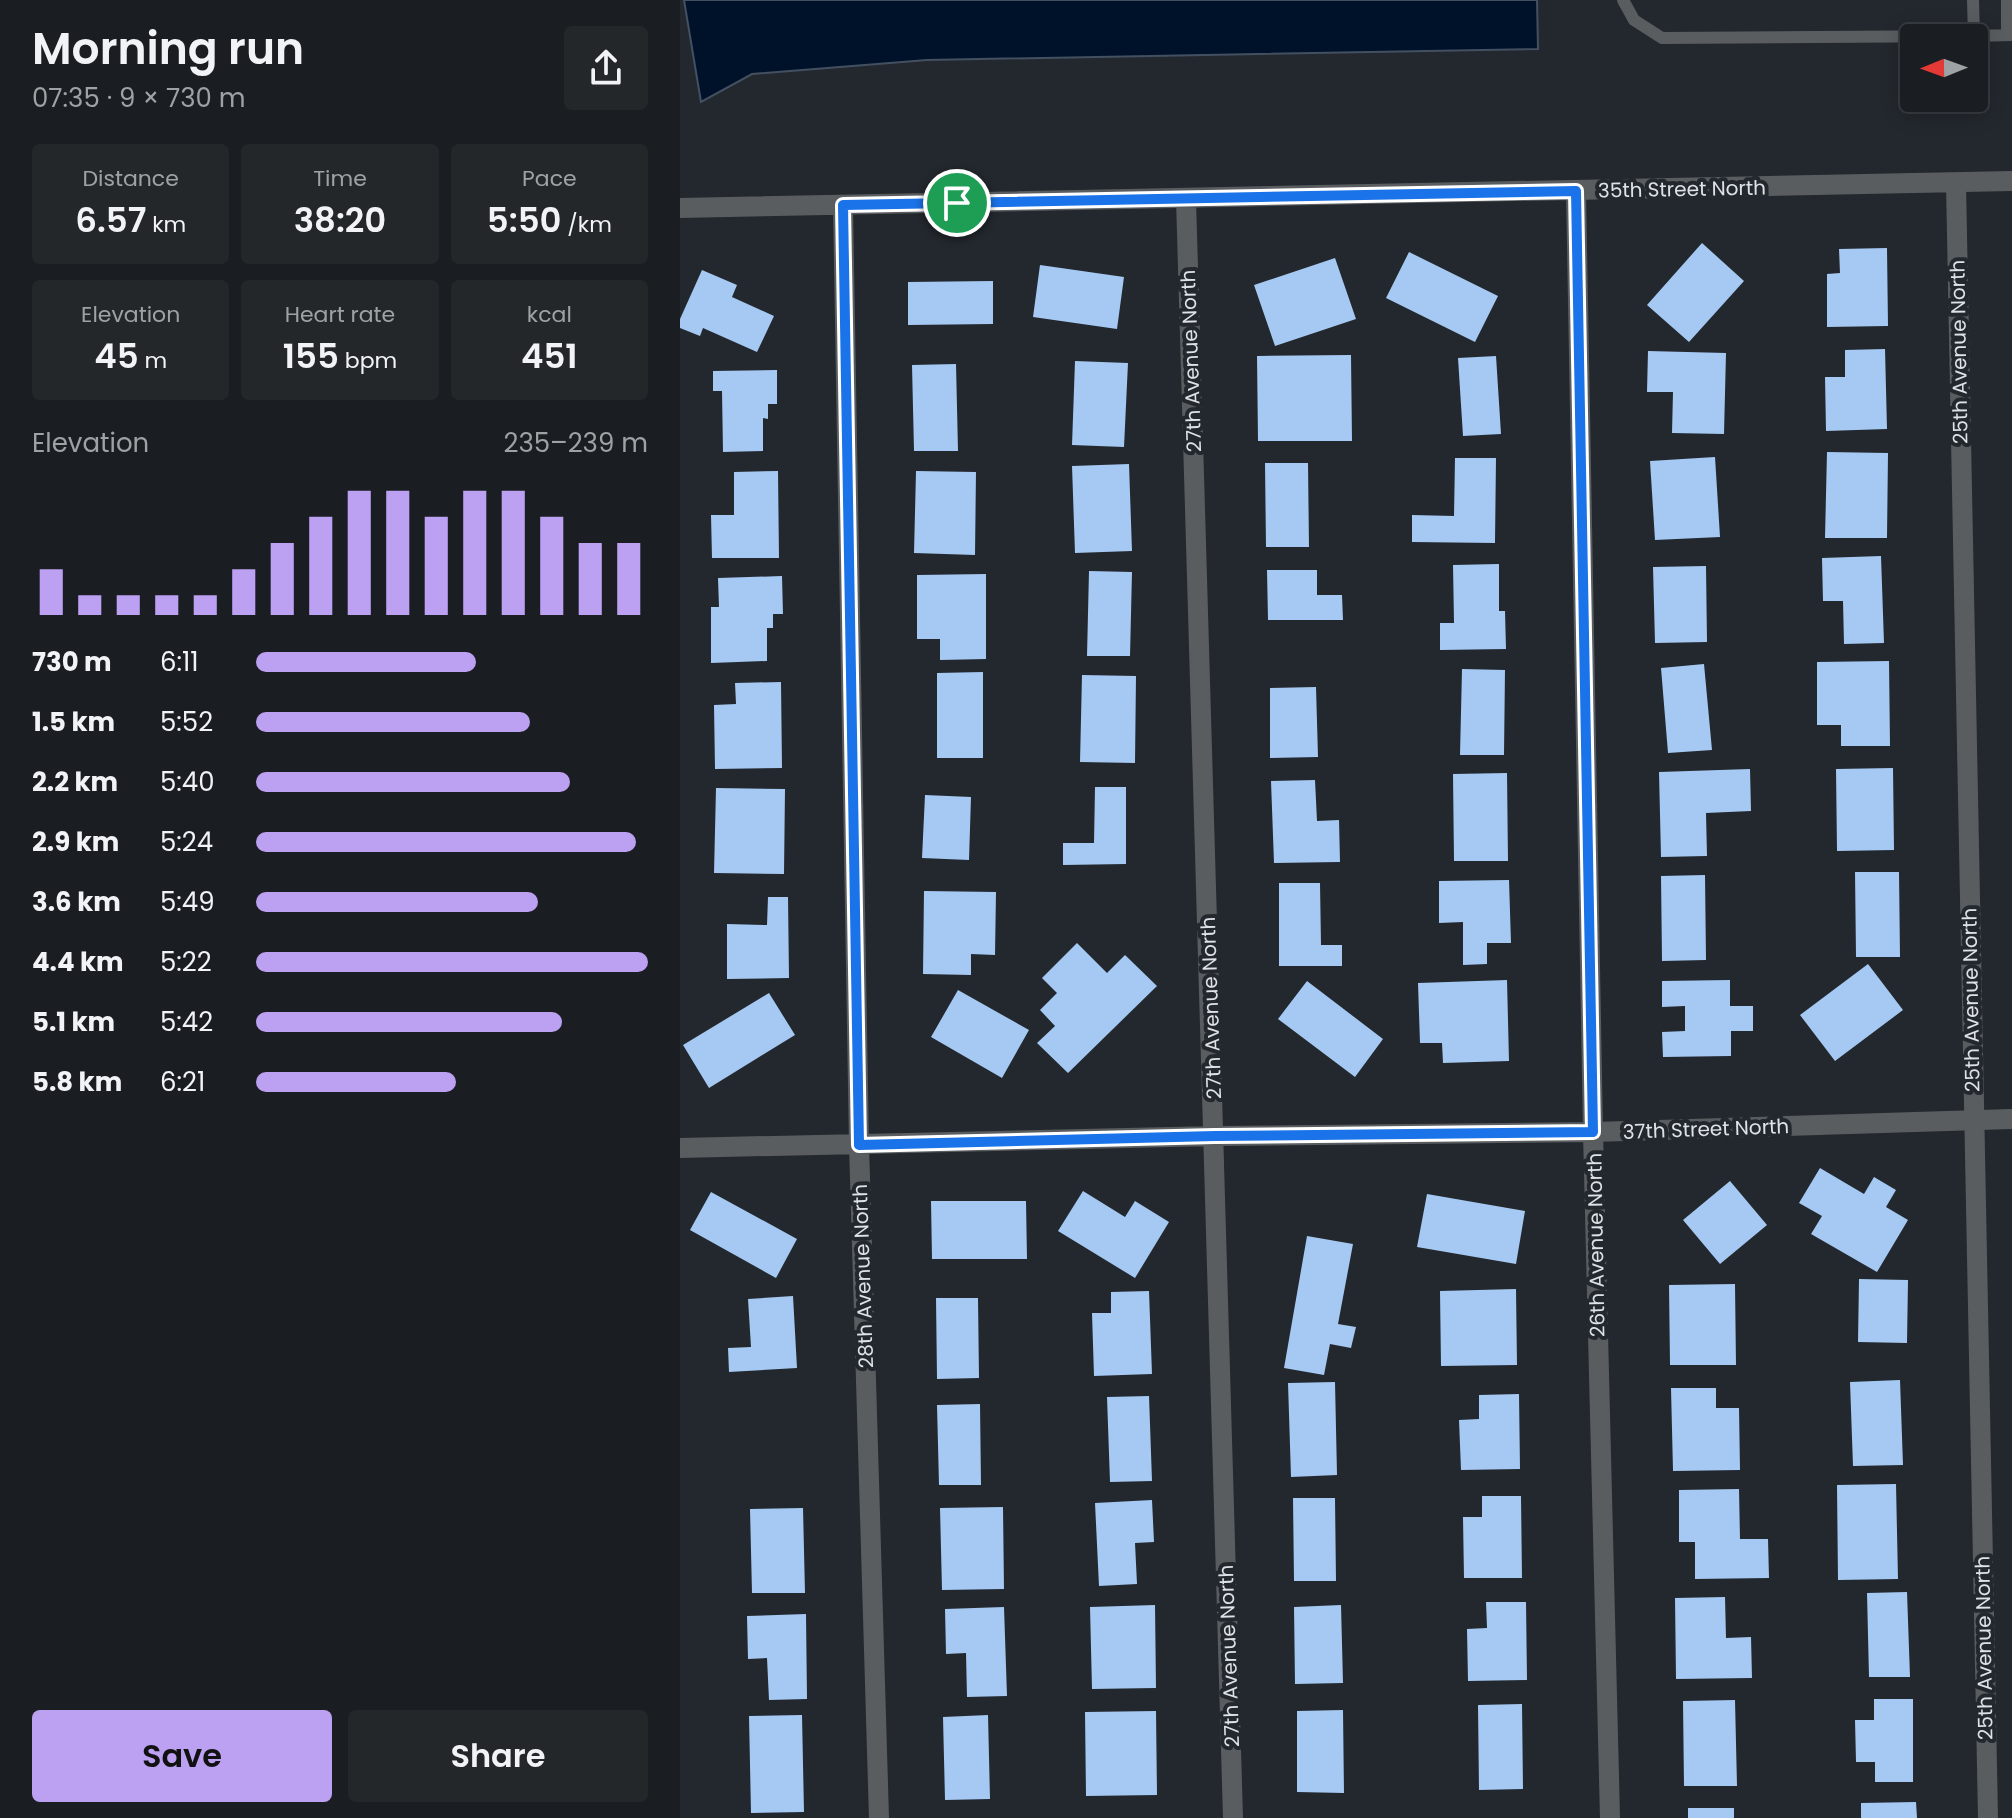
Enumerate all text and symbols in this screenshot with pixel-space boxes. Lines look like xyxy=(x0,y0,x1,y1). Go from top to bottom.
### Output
text: Morning run xyxy=(32,18,304,79)
north arrow xyxy=(1900,24,1988,112)
map controls xyxy=(1900,24,1988,112)
button: share xyxy=(564,26,648,110)
text: 07:35 · 9 × 730 m xyxy=(32,80,246,116)
text: Distance xyxy=(82,163,179,194)
text: Time xyxy=(313,163,367,194)
text: Pace xyxy=(522,163,577,194)
pin xyxy=(923,169,991,237)
street label: 35th Street North xyxy=(1598,174,1766,204)
icon: arrive xyxy=(935,181,979,225)
text: 6.57 xyxy=(75,196,146,244)
text: 38:20 xyxy=(294,196,386,244)
text: 5:50 xyxy=(487,196,562,244)
text: km xyxy=(146,209,186,240)
text: /km xyxy=(562,209,612,240)
street label: 25th Avenue North xyxy=(1943,260,1975,444)
street label: 27th Avenue North xyxy=(1174,269,1208,453)
text: Elevation xyxy=(81,299,180,330)
text: Heart rate xyxy=(285,299,395,330)
text: kcal xyxy=(527,299,572,330)
text: 45 xyxy=(94,332,139,380)
text: 155 xyxy=(283,332,339,380)
text: 451 xyxy=(521,332,578,380)
text: m xyxy=(139,345,167,376)
text: bpm xyxy=(339,345,397,376)
text: Elevation xyxy=(32,425,149,461)
text: 235–239 m xyxy=(503,425,648,461)
text: 730 m xyxy=(32,644,112,680)
text: 6:11 xyxy=(160,644,199,680)
text: 1.5 km xyxy=(32,704,115,740)
text: 5:52 xyxy=(160,704,213,740)
text: 2.2 km xyxy=(32,764,118,800)
text: 5:40 xyxy=(160,764,215,800)
text: 2.9 km xyxy=(32,824,119,860)
text: 5:24 xyxy=(160,824,213,860)
text: 3.6 km xyxy=(32,884,121,920)
text: 5:49 xyxy=(160,884,215,920)
street label: 25th Avenue North xyxy=(1955,908,1987,1092)
street label: 27th Avenue North xyxy=(1194,916,1228,1100)
text: 4.4 km xyxy=(32,944,124,980)
text: 5:22 xyxy=(160,944,212,980)
text: 5.1 km xyxy=(32,1004,115,1040)
text: 5:42 xyxy=(160,1004,213,1040)
text: 5.8 km xyxy=(32,1064,122,1100)
text: 6:21 xyxy=(160,1064,205,1100)
street label: 37th Street North xyxy=(1622,1112,1790,1146)
street label: 26th Avenue North xyxy=(1580,1153,1612,1337)
street label: 28th Avenue North xyxy=(846,1183,880,1369)
street label: 25th Avenue North xyxy=(1968,1556,2000,1740)
street label: 27th Avenue North xyxy=(1212,1564,1246,1748)
button: Save xyxy=(32,1710,332,1802)
button: Share xyxy=(348,1710,648,1802)

